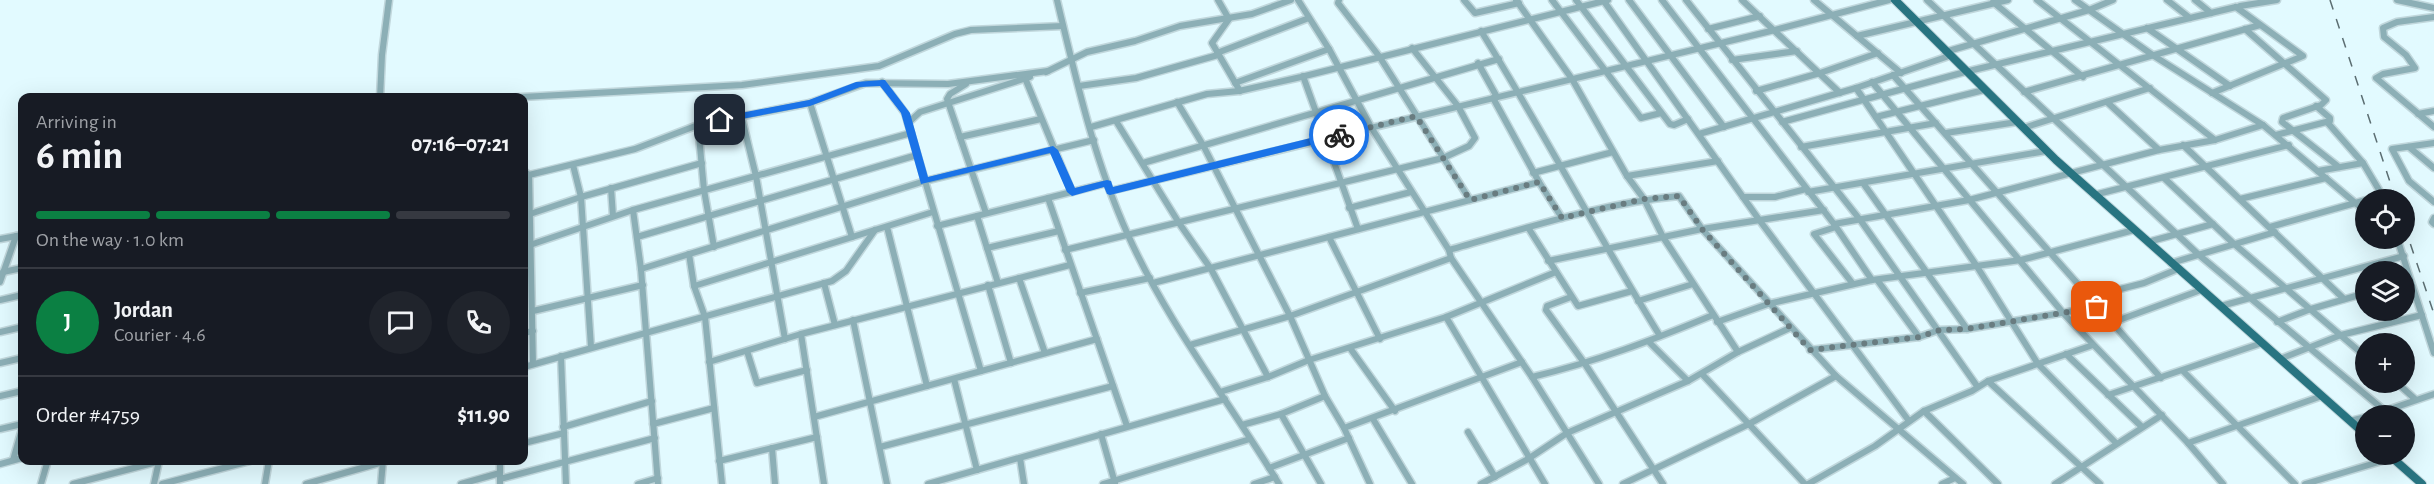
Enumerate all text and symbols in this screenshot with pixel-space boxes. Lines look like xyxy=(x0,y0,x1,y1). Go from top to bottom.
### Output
pin xyxy=(694,94,745,145)
icon: home xyxy=(703,103,736,136)
courier xyxy=(1309,105,1369,165)
text: Arriving in xyxy=(36,112,117,132)
icon: bike xyxy=(1323,119,1356,152)
text: 07:16–07:21 xyxy=(411,133,510,155)
text: 6 min xyxy=(36,137,123,176)
map controls xyxy=(2355,189,2415,465)
button: locate xyxy=(2355,189,2415,249)
text: On the way · 1.0 km xyxy=(36,230,184,250)
button: layers xyxy=(2355,261,2415,321)
pin xyxy=(2071,281,2122,332)
icon: bag xyxy=(2080,290,2113,323)
button: chat xyxy=(369,291,432,354)
button: phone xyxy=(447,291,510,354)
text: Jordan xyxy=(114,299,173,321)
text: J xyxy=(64,311,71,333)
text: Courier · 4.6 xyxy=(114,325,206,345)
button: + xyxy=(2355,333,2415,393)
text: Order #4759 xyxy=(36,404,140,426)
text: $11.90 xyxy=(457,404,510,426)
button: − xyxy=(2355,405,2415,465)

